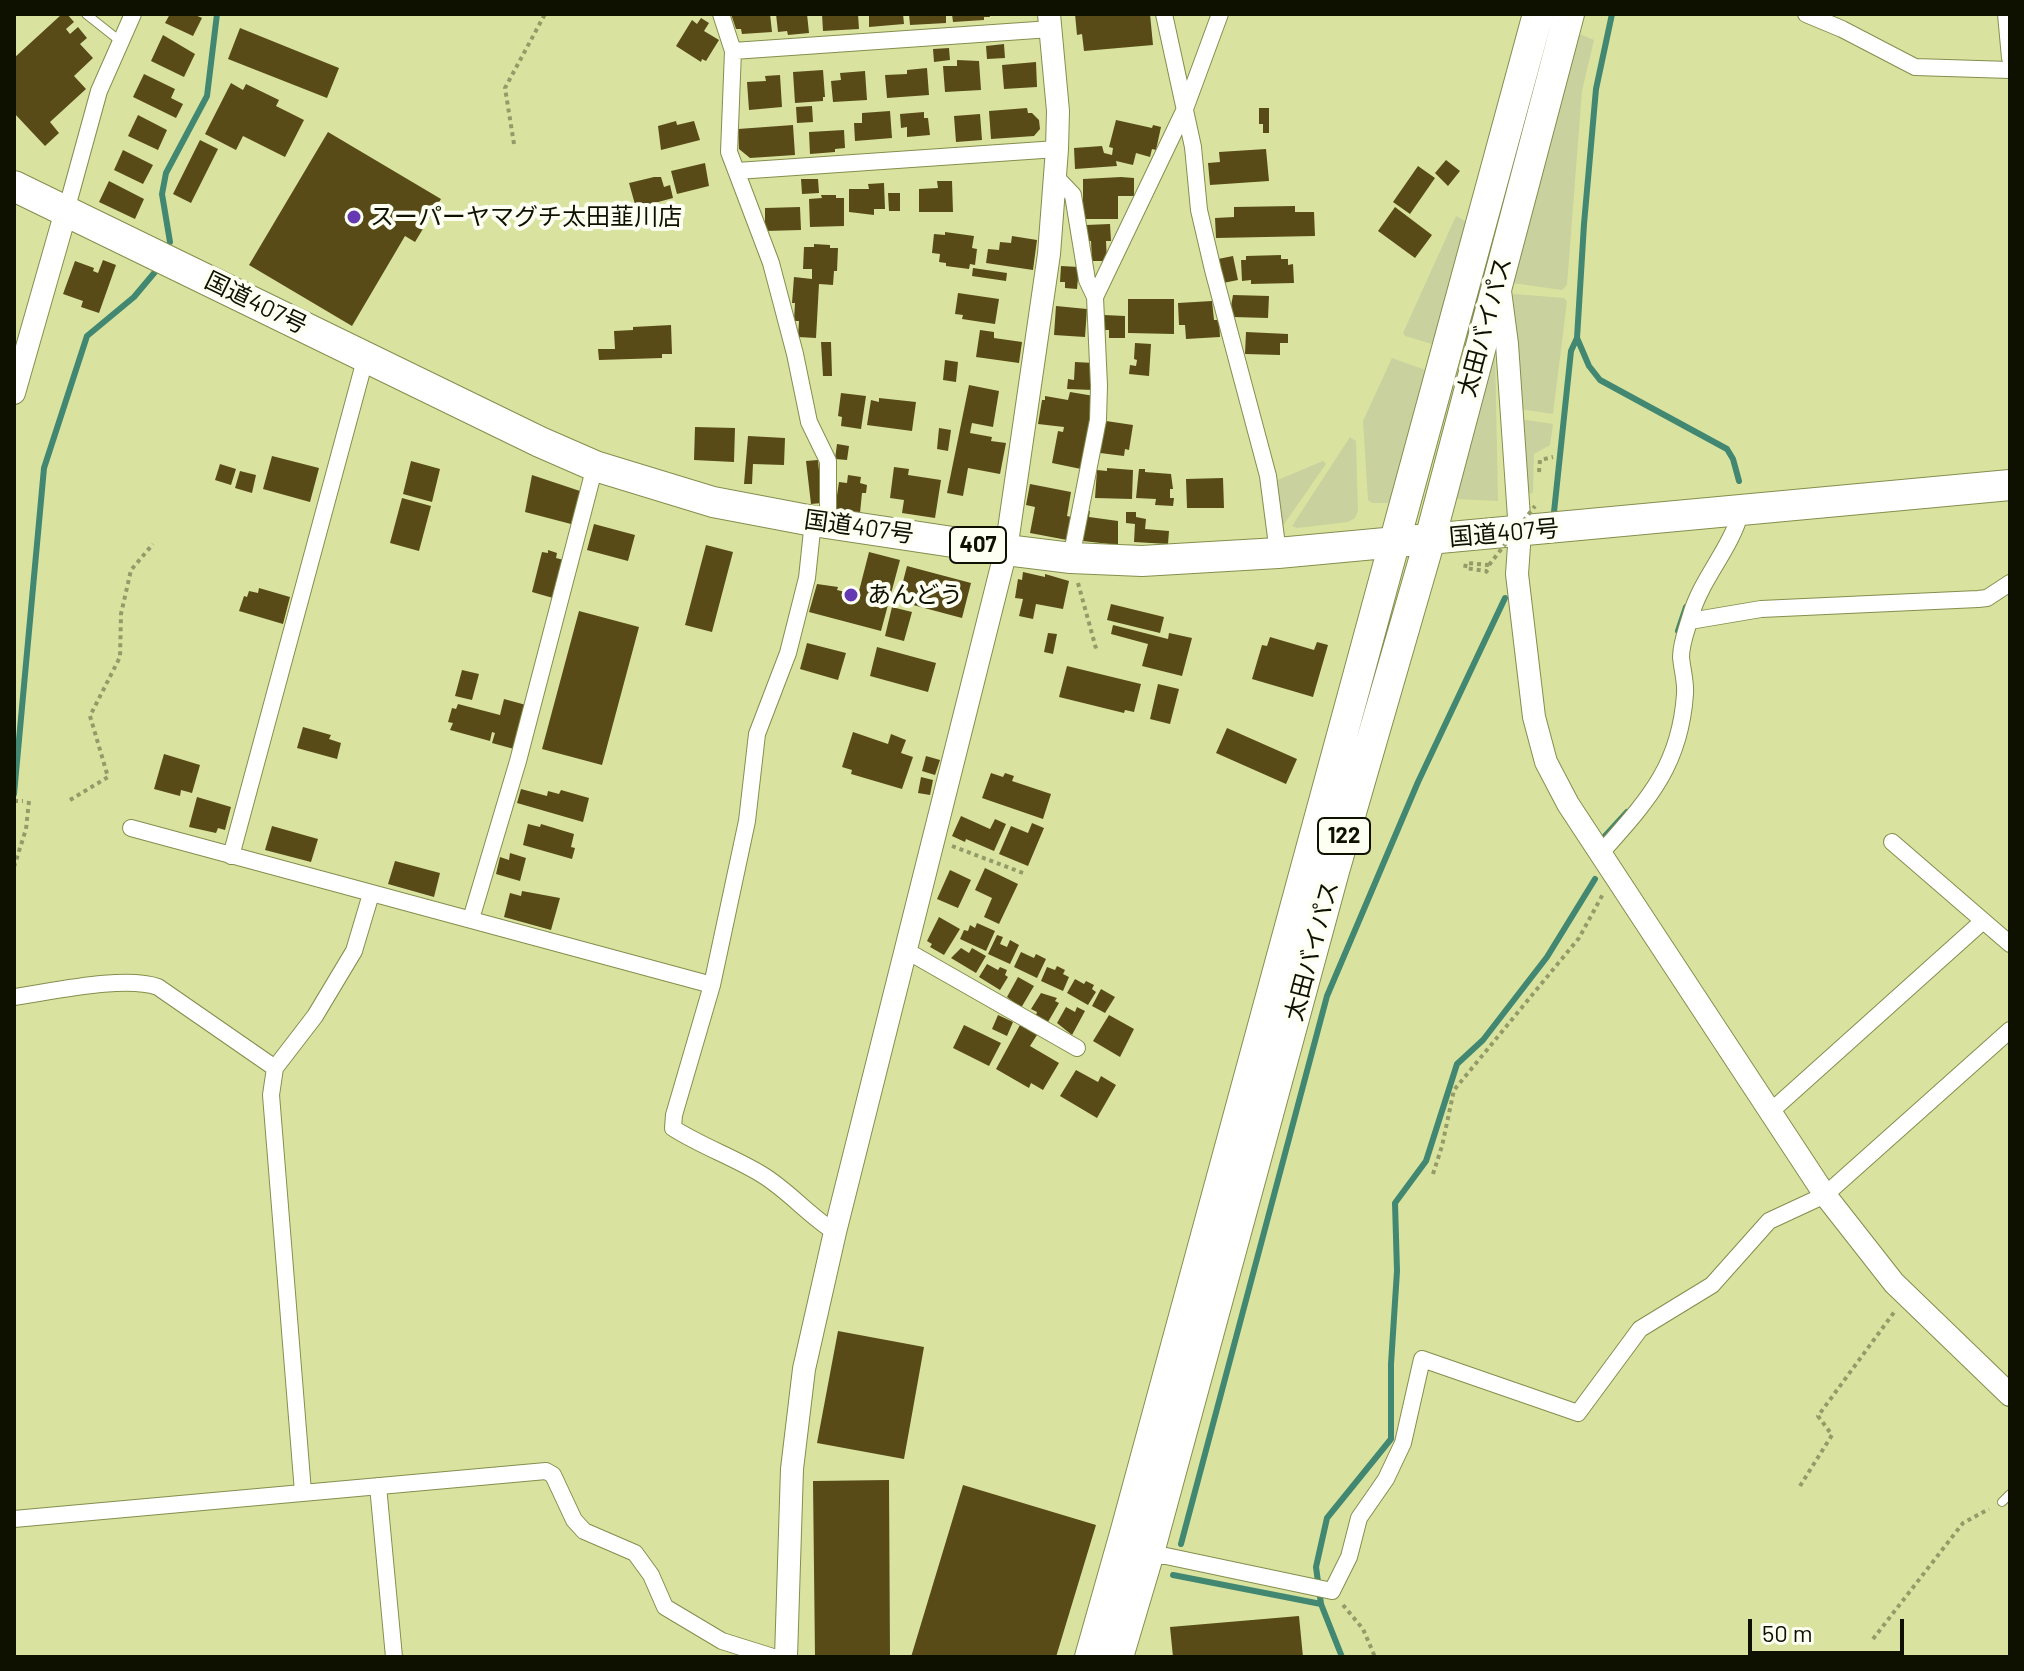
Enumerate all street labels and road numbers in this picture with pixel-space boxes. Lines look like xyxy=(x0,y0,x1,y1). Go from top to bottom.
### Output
street label: 太田バイパス xyxy=(1452,254,1518,400)
street label: 国道407号 xyxy=(200,266,312,340)
street label: 国道407号 xyxy=(802,505,916,549)
street label: 国道407号 xyxy=(1448,514,1560,552)
road number: 407 xyxy=(950,527,1006,563)
road number: 122 xyxy=(1318,818,1370,854)
street label: 太田バイパス xyxy=(1279,878,1345,1024)

